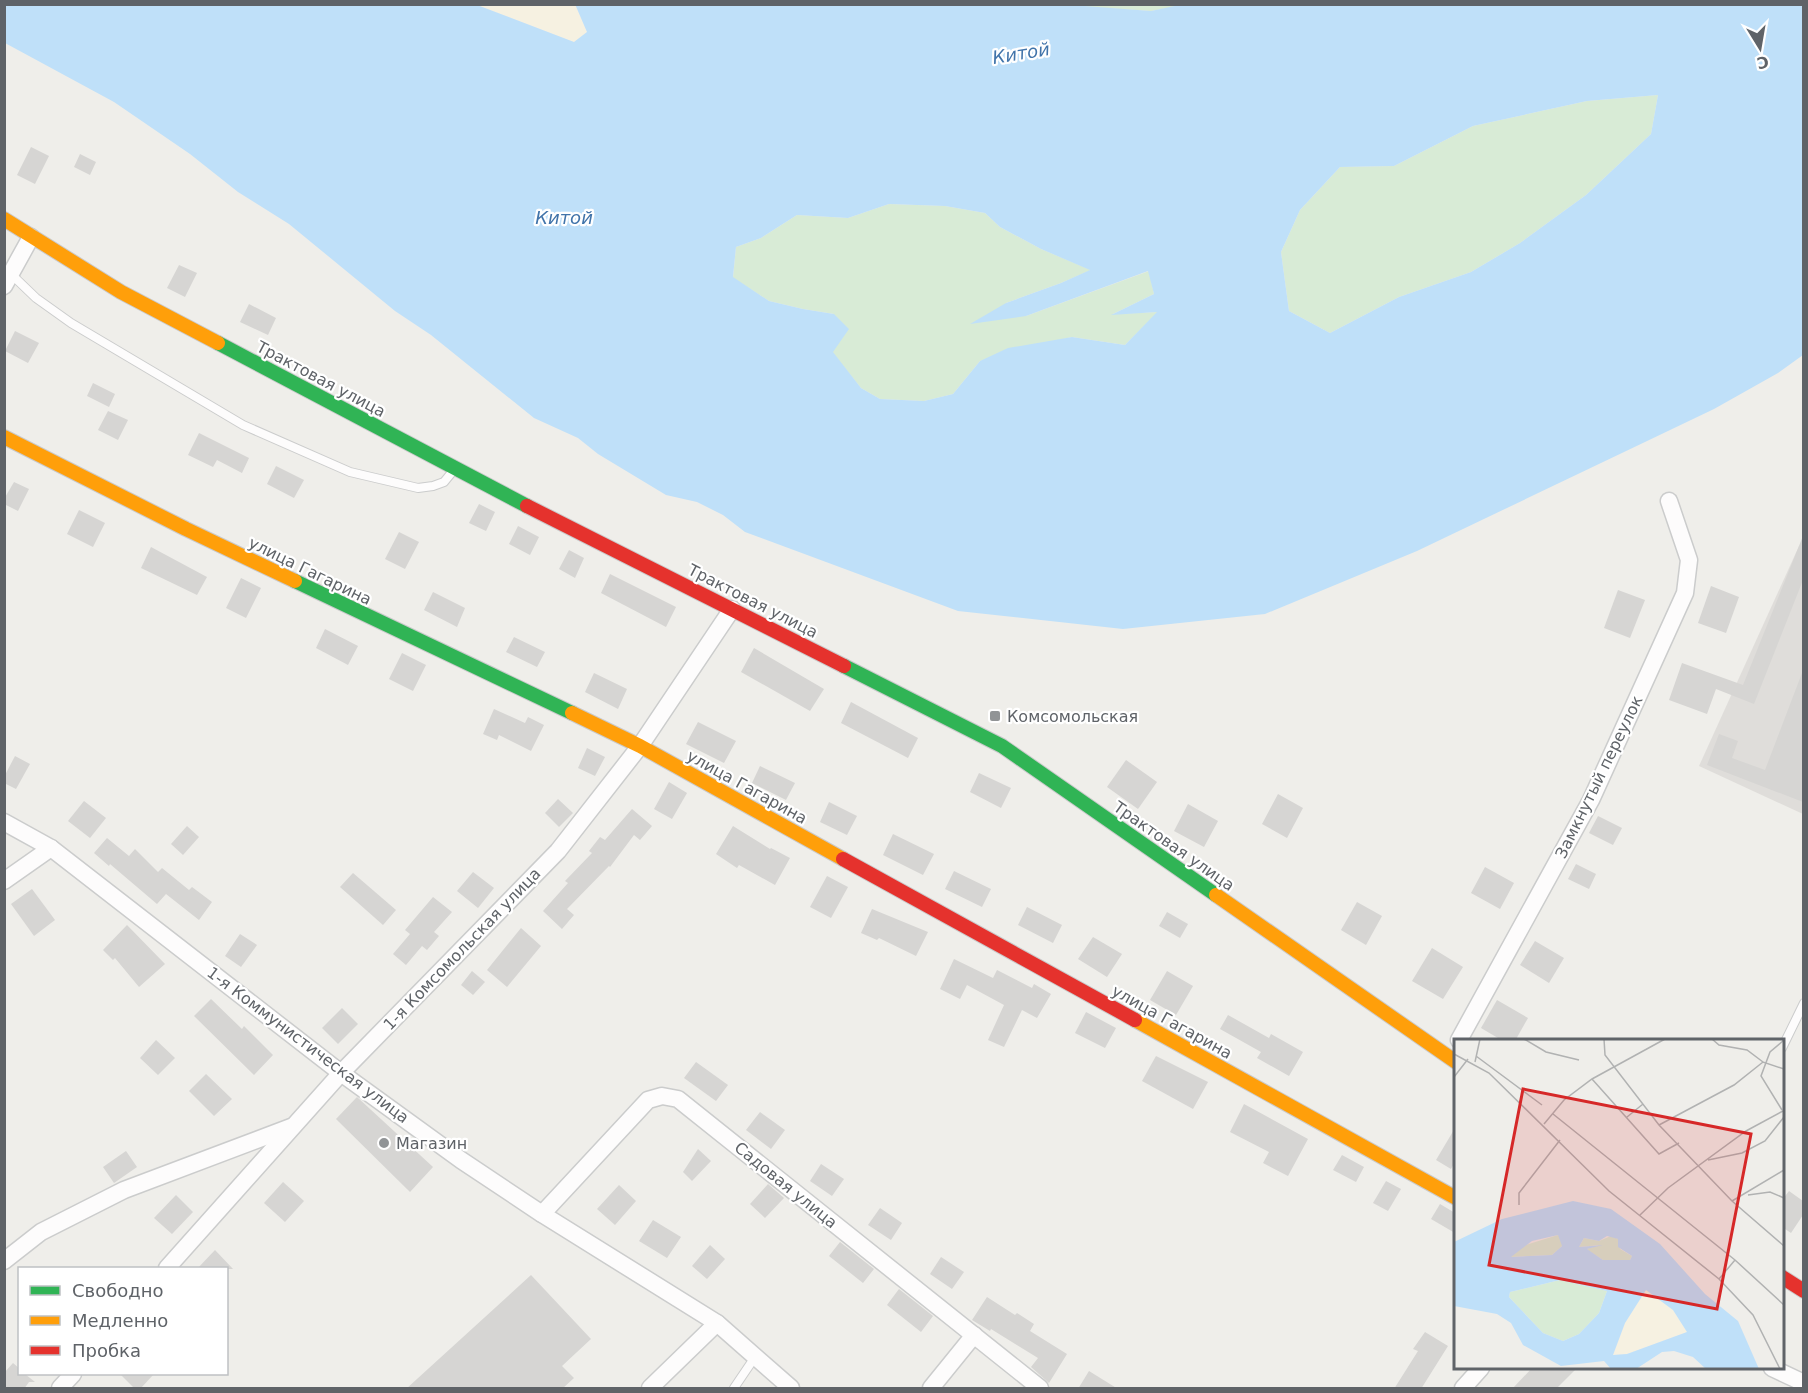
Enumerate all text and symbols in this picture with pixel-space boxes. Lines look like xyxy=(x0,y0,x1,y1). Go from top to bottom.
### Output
north arrow xyxy=(1730,18,1790,78)
water label: Китой xyxy=(991,38,1051,68)
text: С xyxy=(1755,52,1770,73)
water label: Китой xyxy=(535,207,593,228)
street label: Трактовая улица xyxy=(252,337,389,421)
street label: улица Гагарина xyxy=(245,533,375,609)
street label: Трактовая улица xyxy=(684,560,821,642)
street label: Замкнутый переулок xyxy=(1551,692,1647,861)
place label: Комсомольская xyxy=(1007,707,1138,726)
marker: Комсомольская xyxy=(988,709,1002,723)
street label: улица Гагарина xyxy=(684,746,810,828)
street label: Трактовая улица xyxy=(1109,797,1238,895)
street label: 1-я Комсомольская улица xyxy=(380,864,544,1034)
street label: 1-я Коммунистическая улица xyxy=(203,963,413,1127)
street label: улица Гагарина xyxy=(1109,981,1235,1063)
inset map xyxy=(1454,1039,1784,1369)
place label: Магазин xyxy=(396,1134,467,1153)
marker: Магазин xyxy=(377,1136,391,1150)
street label: Садовая улица xyxy=(731,1138,841,1232)
legend xyxy=(18,1267,228,1375)
text: Свободно xyxy=(72,1280,164,1301)
text: Медленно xyxy=(72,1310,168,1331)
text: Пробка xyxy=(72,1340,141,1361)

